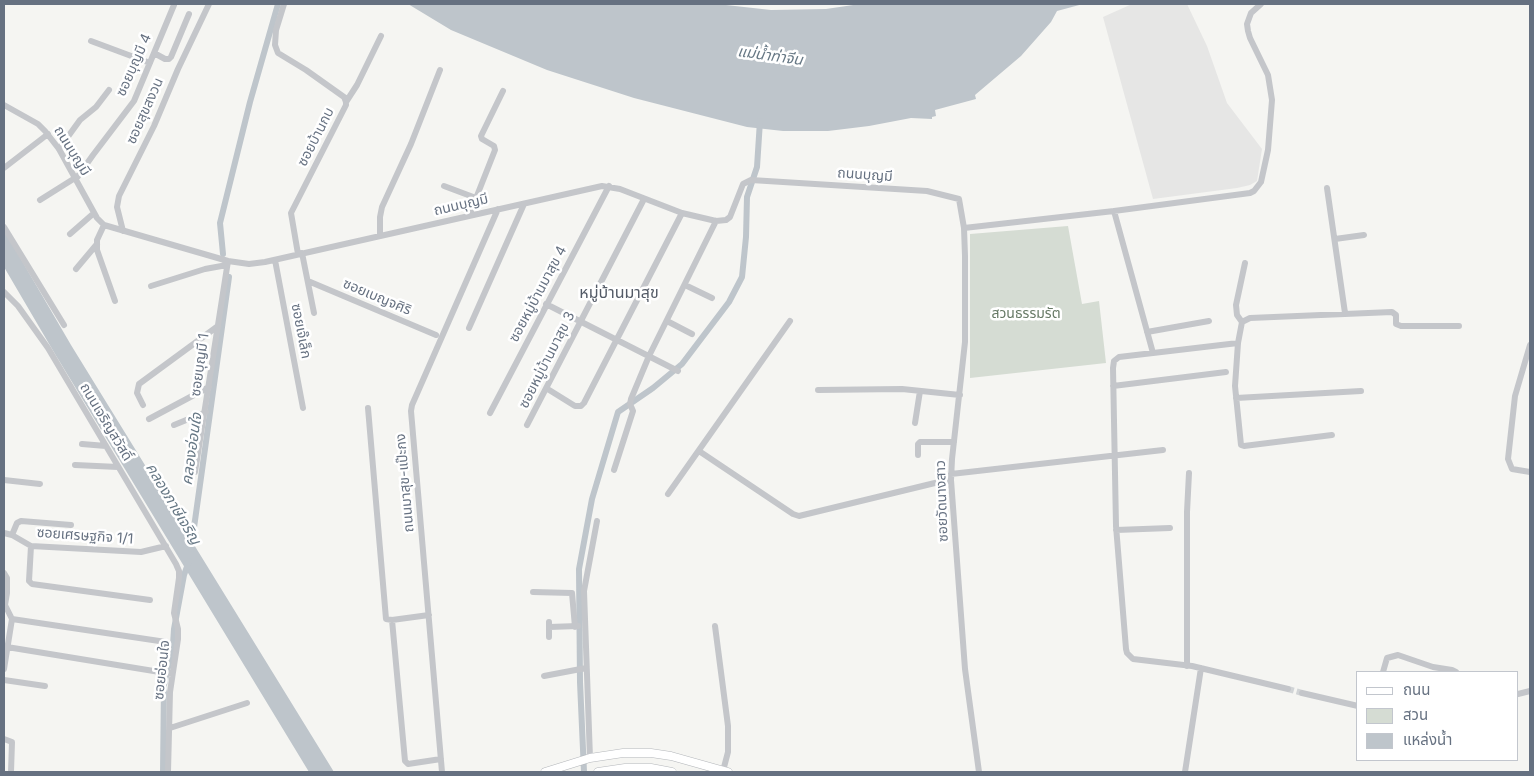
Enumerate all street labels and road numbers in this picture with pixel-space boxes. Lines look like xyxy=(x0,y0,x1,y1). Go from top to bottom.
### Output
street label: ซอยบุญมี 4 xyxy=(113,31,155,99)
street label: ซอยสุขสงวน xyxy=(123,75,167,147)
street label: ซอยบ้านกบ xyxy=(294,105,338,169)
street label: ถนนบุญมี xyxy=(50,123,94,179)
street label: ถนนบุญมี xyxy=(837,165,893,185)
street label: ถนนบุญมี xyxy=(432,191,490,219)
street label: ซอยหมู่บ้านมาสุข 4 xyxy=(506,243,570,345)
street label: ซอยเบญจศิริ xyxy=(340,275,414,319)
street label: ซอยเจ๊เล็ก xyxy=(287,302,315,360)
street label: ซอยหมู่บ้านมาสุข 3 xyxy=(515,309,579,411)
street label: ซอยบุญมี 1 xyxy=(187,332,213,398)
street label: ถนนเจริญสวัสดิ์ xyxy=(76,380,136,464)
street label: ถนนมาสุข-แป๊ะกง xyxy=(392,433,418,533)
street label: ซอยวัดนางสาว xyxy=(932,460,952,542)
street label: ซอยเศรษฐกิจ 1/1 xyxy=(36,524,134,548)
street label: ซอยอ่อนใจ xyxy=(151,639,173,701)

